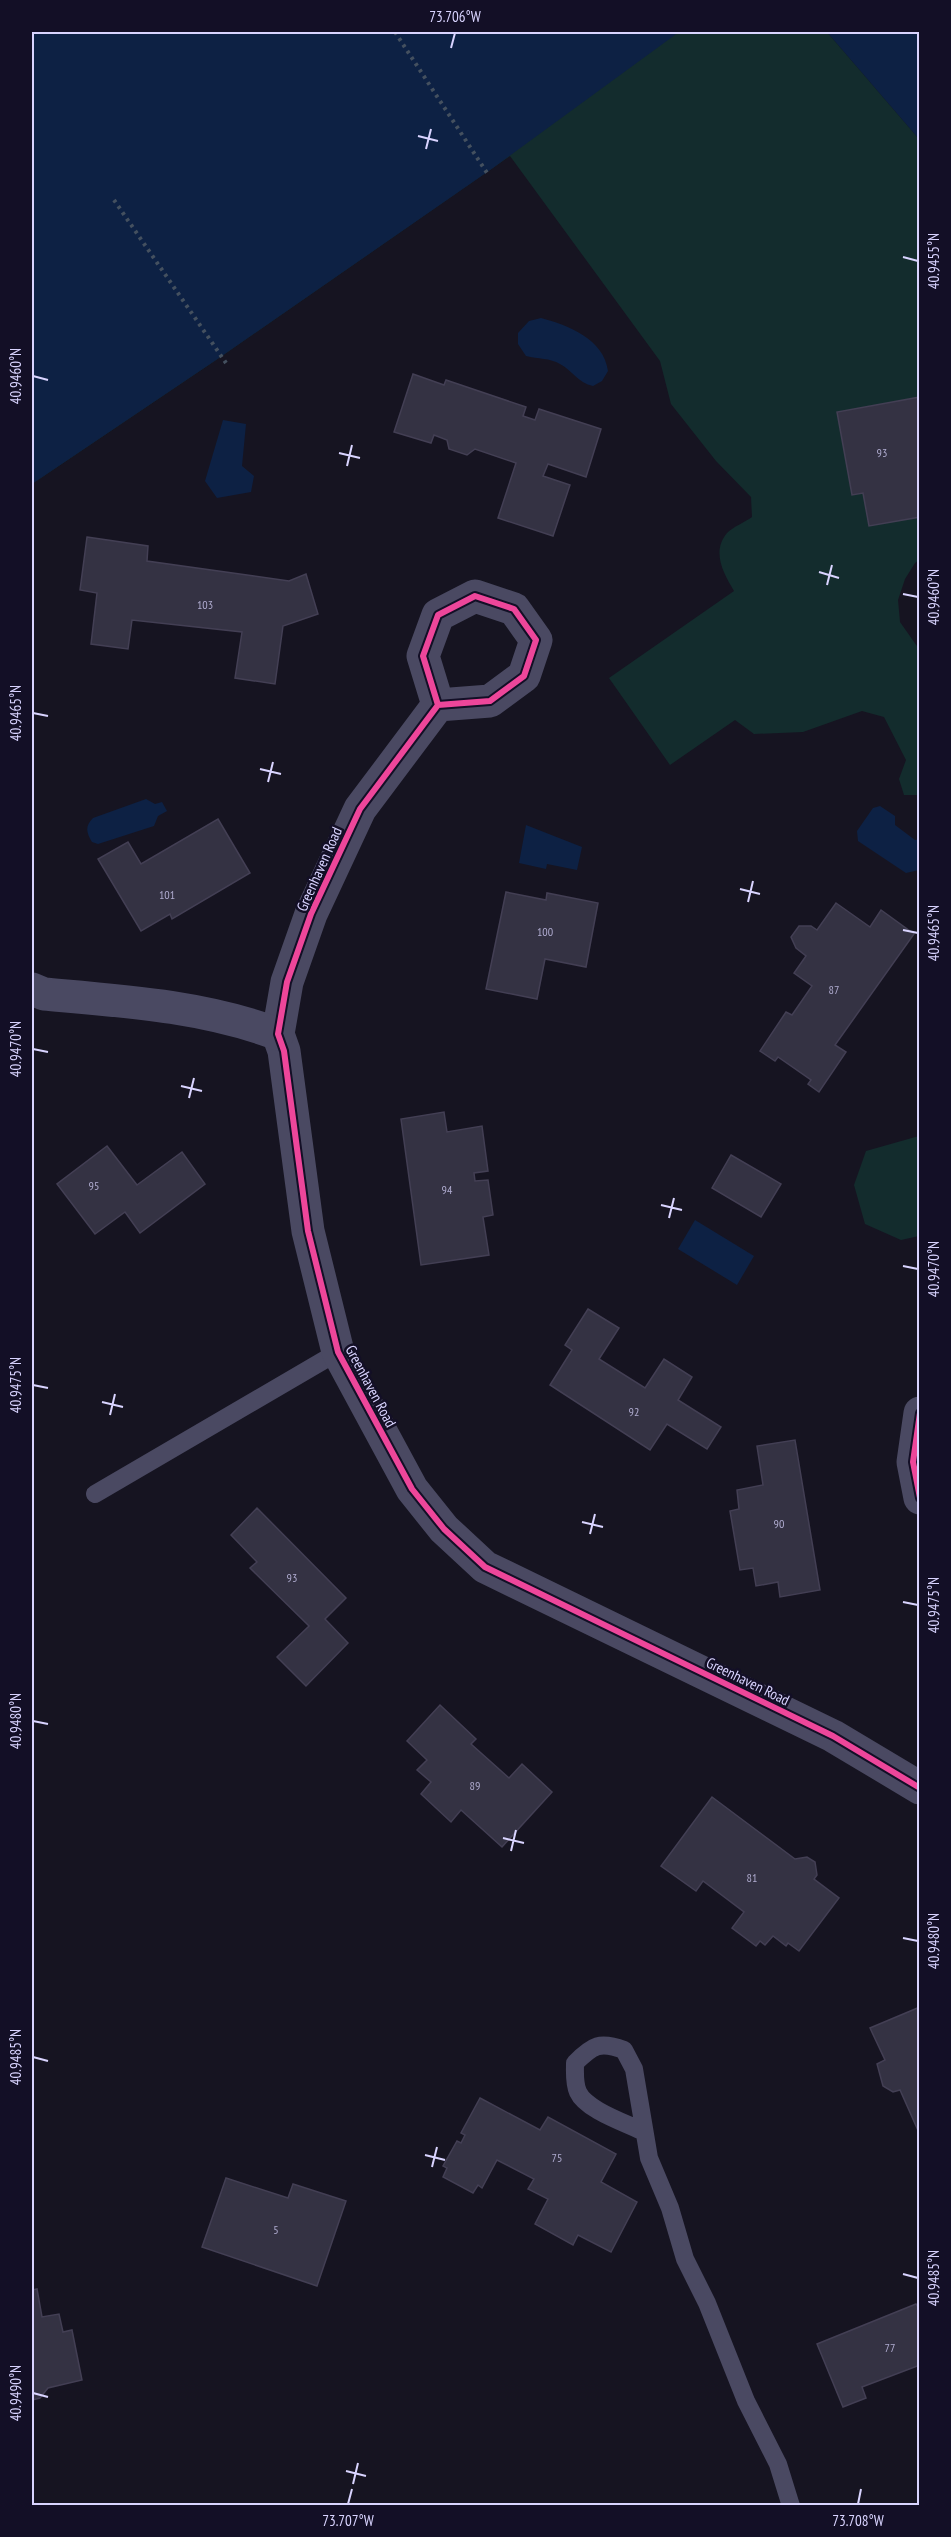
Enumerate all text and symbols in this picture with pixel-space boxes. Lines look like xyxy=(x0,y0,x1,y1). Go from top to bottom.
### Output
text: 73.706°W xyxy=(429,7,481,26)
text: 40.9455°N xyxy=(924,233,943,289)
text: 40.9460°N xyxy=(6,348,25,404)
house number: 93 xyxy=(877,445,887,460)
text: 40.9460°N xyxy=(924,569,943,625)
house number: 103 xyxy=(197,597,213,612)
text: 40.9465°N xyxy=(6,685,25,741)
street label: Greenhaven Road xyxy=(292,824,346,914)
house number: 101 xyxy=(159,887,175,902)
text: 40.9465°N xyxy=(924,905,943,961)
house number: 100 xyxy=(537,924,553,939)
house number: 87 xyxy=(829,982,839,997)
text: 40.9470°N xyxy=(6,1021,25,1077)
house number: 95 xyxy=(89,1178,99,1193)
house number: 94 xyxy=(442,1182,453,1197)
text: 40.9470°N xyxy=(924,1241,943,1297)
street label: Greenhaven Road xyxy=(341,1342,401,1430)
text: 40.9475°N xyxy=(6,1357,25,1413)
house number: 92 xyxy=(629,1404,639,1419)
house number: 90 xyxy=(774,1516,784,1531)
house number: 93 xyxy=(287,1570,297,1585)
text: 40.9475°N xyxy=(924,1577,943,1633)
street label: Greenhaven Road xyxy=(703,1653,793,1709)
text: 40.9480°N xyxy=(6,1693,25,1749)
house number: 89 xyxy=(470,1778,480,1793)
house number: 81 xyxy=(747,1870,757,1885)
text: 40.9480°N xyxy=(924,1913,943,1969)
text: 40.9485°N xyxy=(6,2029,25,2085)
house number: 75 xyxy=(552,2150,562,2165)
house number: 5 xyxy=(273,2222,279,2237)
text: 40.9485°N xyxy=(924,2250,943,2306)
house number: 77 xyxy=(885,2340,895,2355)
text: 40.9490°N xyxy=(6,2365,25,2421)
text: 73.707°W xyxy=(322,2511,374,2530)
text: 73.708°W xyxy=(832,2511,884,2530)

